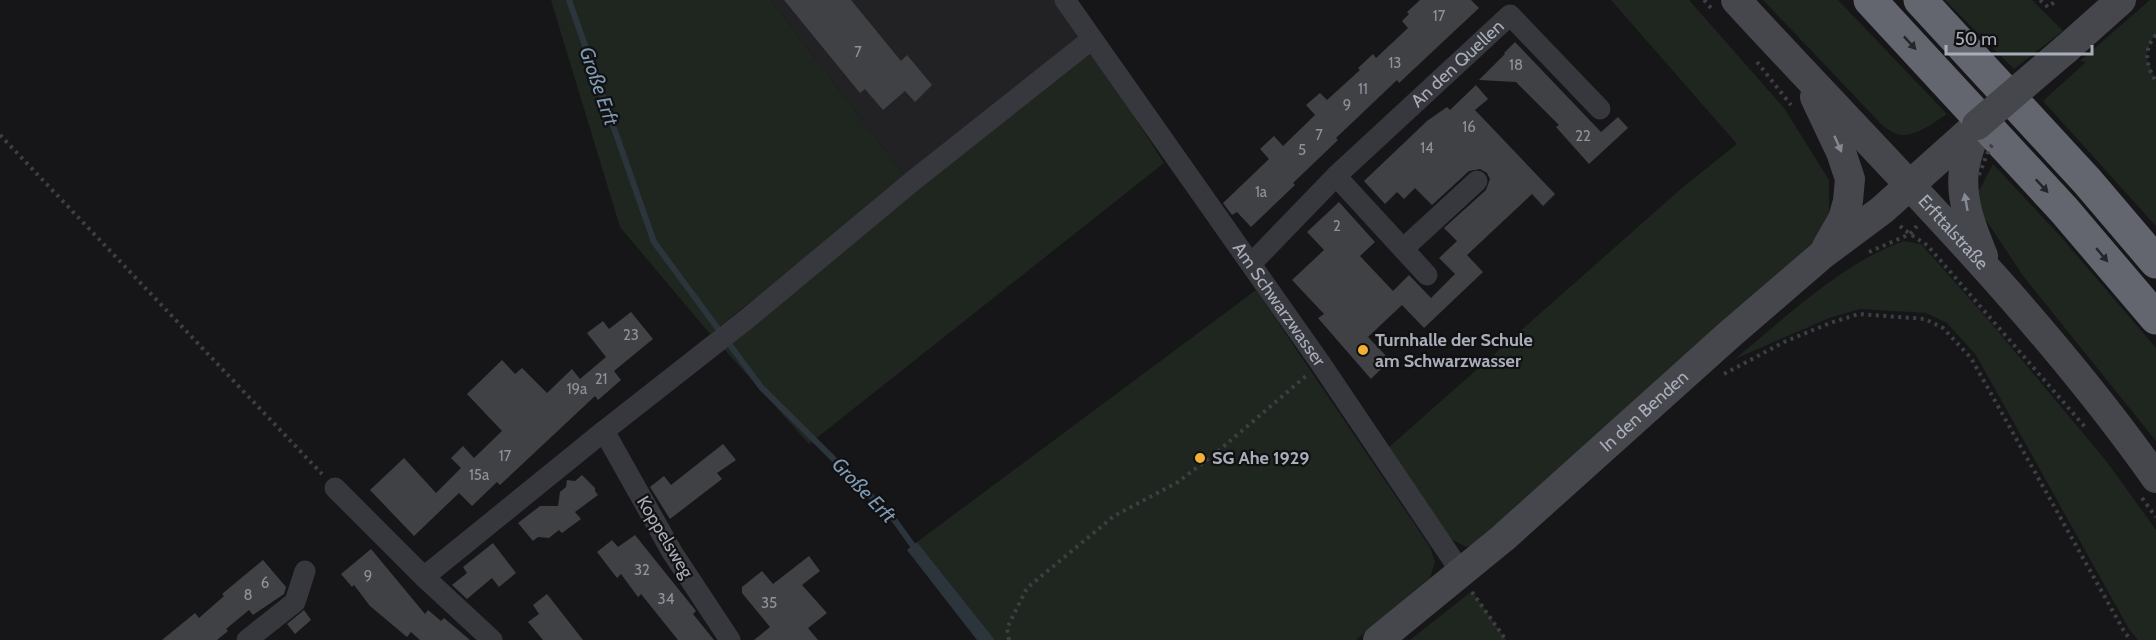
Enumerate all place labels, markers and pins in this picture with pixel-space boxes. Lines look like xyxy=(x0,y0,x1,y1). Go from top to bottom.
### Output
place label: Turnhalle der Schule am Schwarzwasser xyxy=(1375,329,1533,372)
marker: Turnhalle der Schule am Schwarzwasser xyxy=(1356,343,1370,357)
place label: SG Ahe 1929 xyxy=(1212,447,1309,469)
marker: SG Ahe 1929 xyxy=(1193,451,1207,465)

